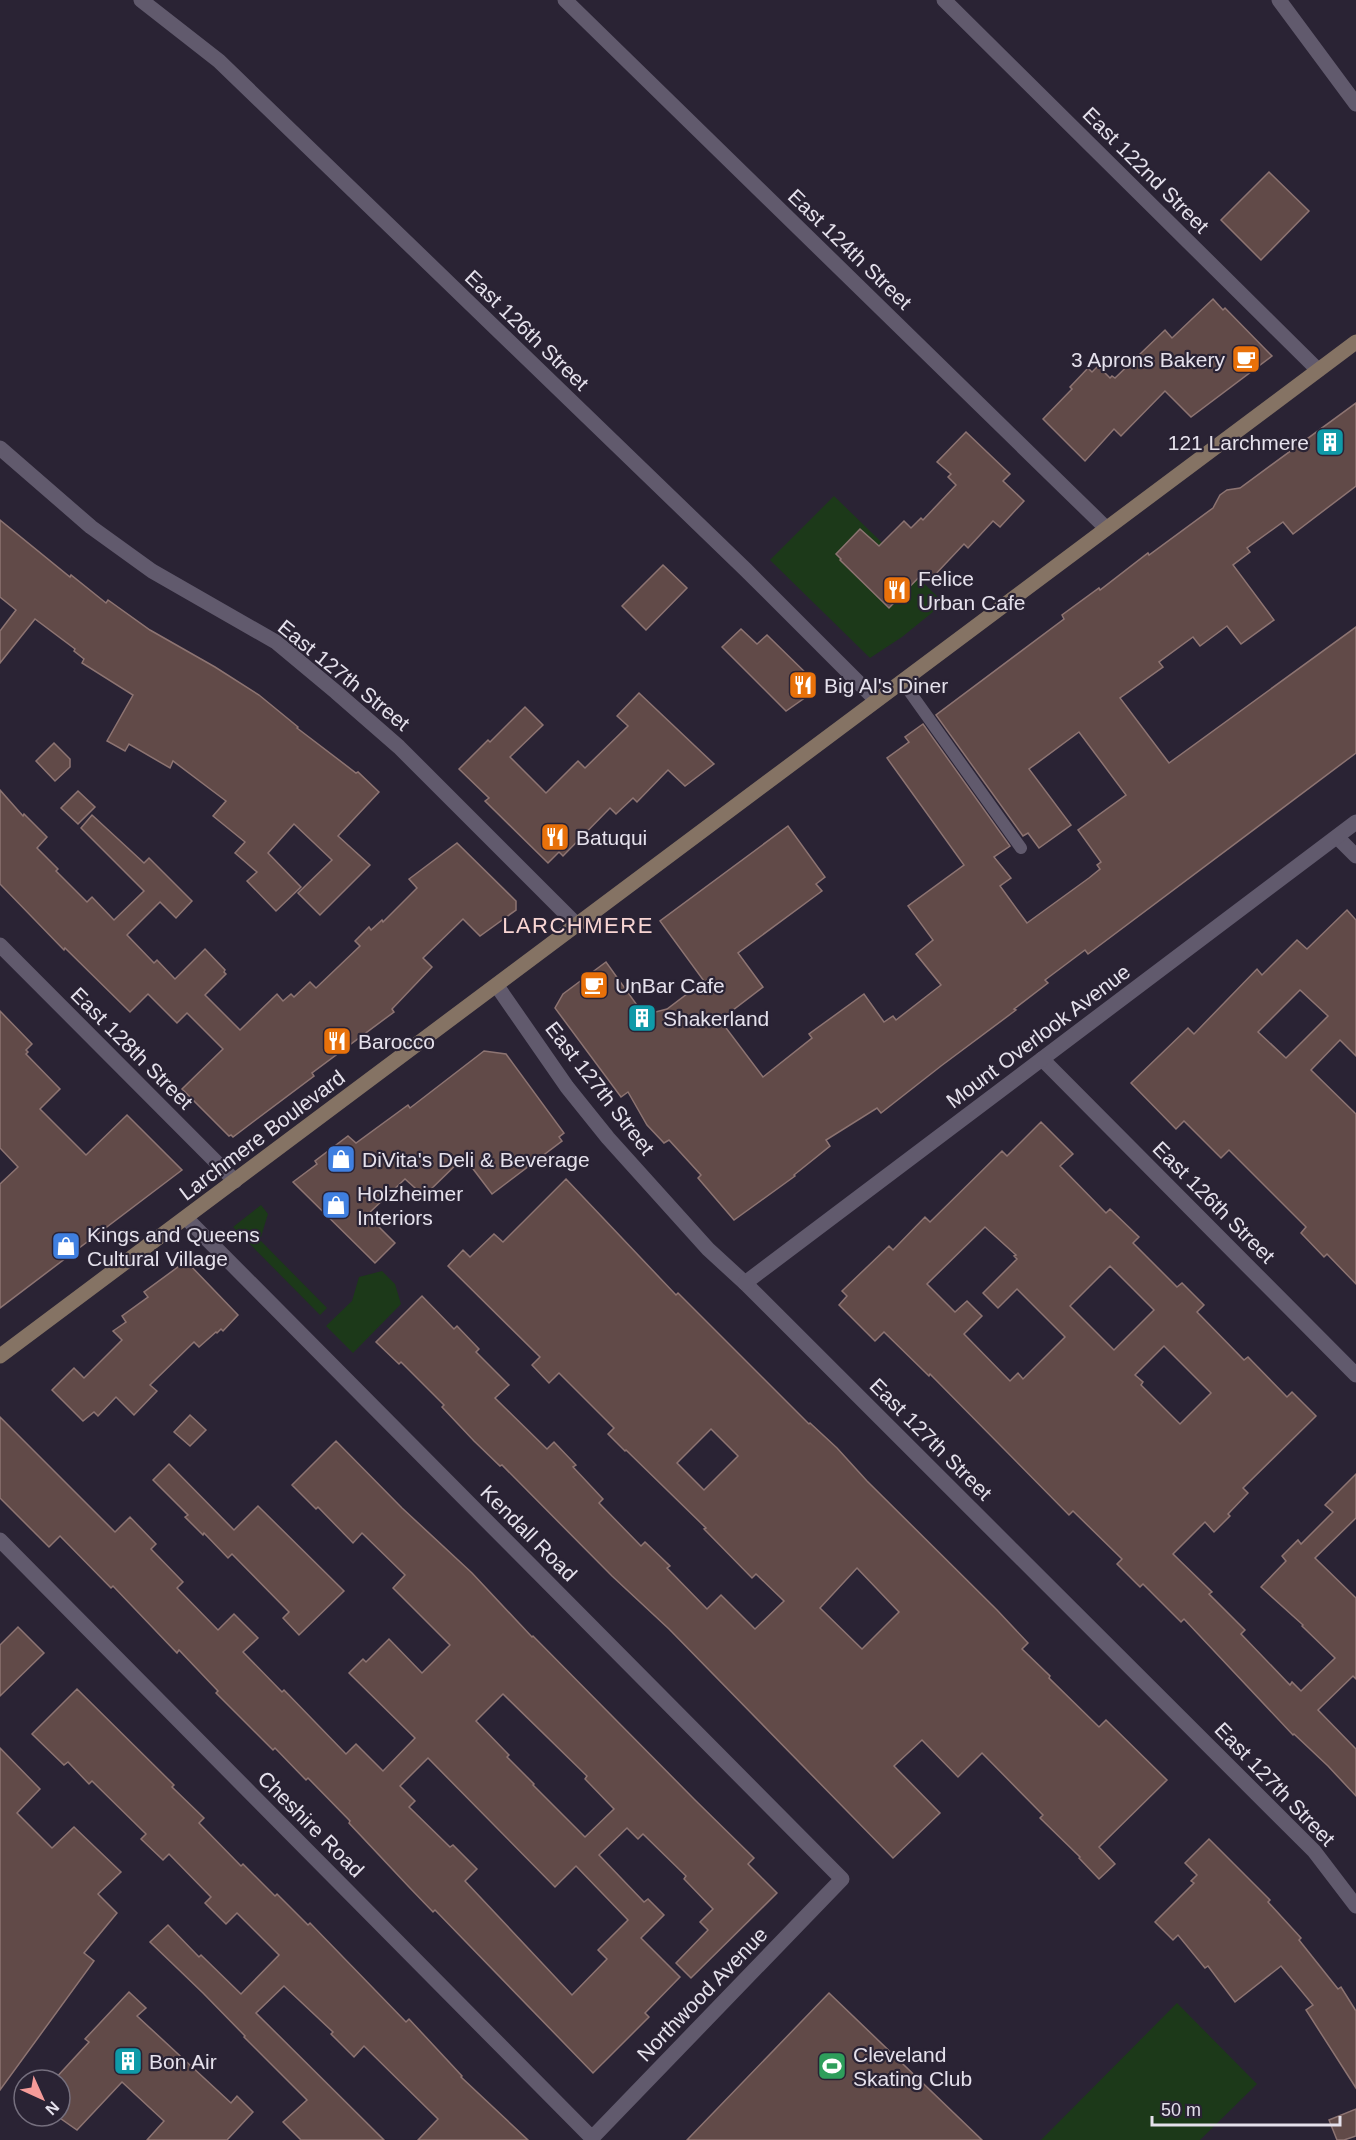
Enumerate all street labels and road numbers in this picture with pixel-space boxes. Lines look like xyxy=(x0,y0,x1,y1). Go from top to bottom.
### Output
street label: East 122nd Street xyxy=(1078,102,1214,238)
street label: East 124th Street xyxy=(784,184,916,314)
street label: East 126th Street xyxy=(461,265,593,395)
street label: East 127th Street xyxy=(274,615,414,735)
street label: Mount Overlook Avenue xyxy=(942,959,1134,1113)
street label: East 128th Street xyxy=(66,982,198,1114)
street label: East 127th Street xyxy=(541,1017,659,1159)
street label: Larchmere Boulevard xyxy=(175,1065,349,1205)
street label: East 126th Street xyxy=(1148,1136,1280,1268)
street label: East 127th Street xyxy=(865,1373,997,1505)
street label: Kendall Road xyxy=(476,1480,582,1586)
street label: East 127th Street xyxy=(1210,1718,1340,1850)
street label: Cheshire Road xyxy=(253,1766,369,1882)
street label: Northwood Avenue xyxy=(632,1922,772,2066)

